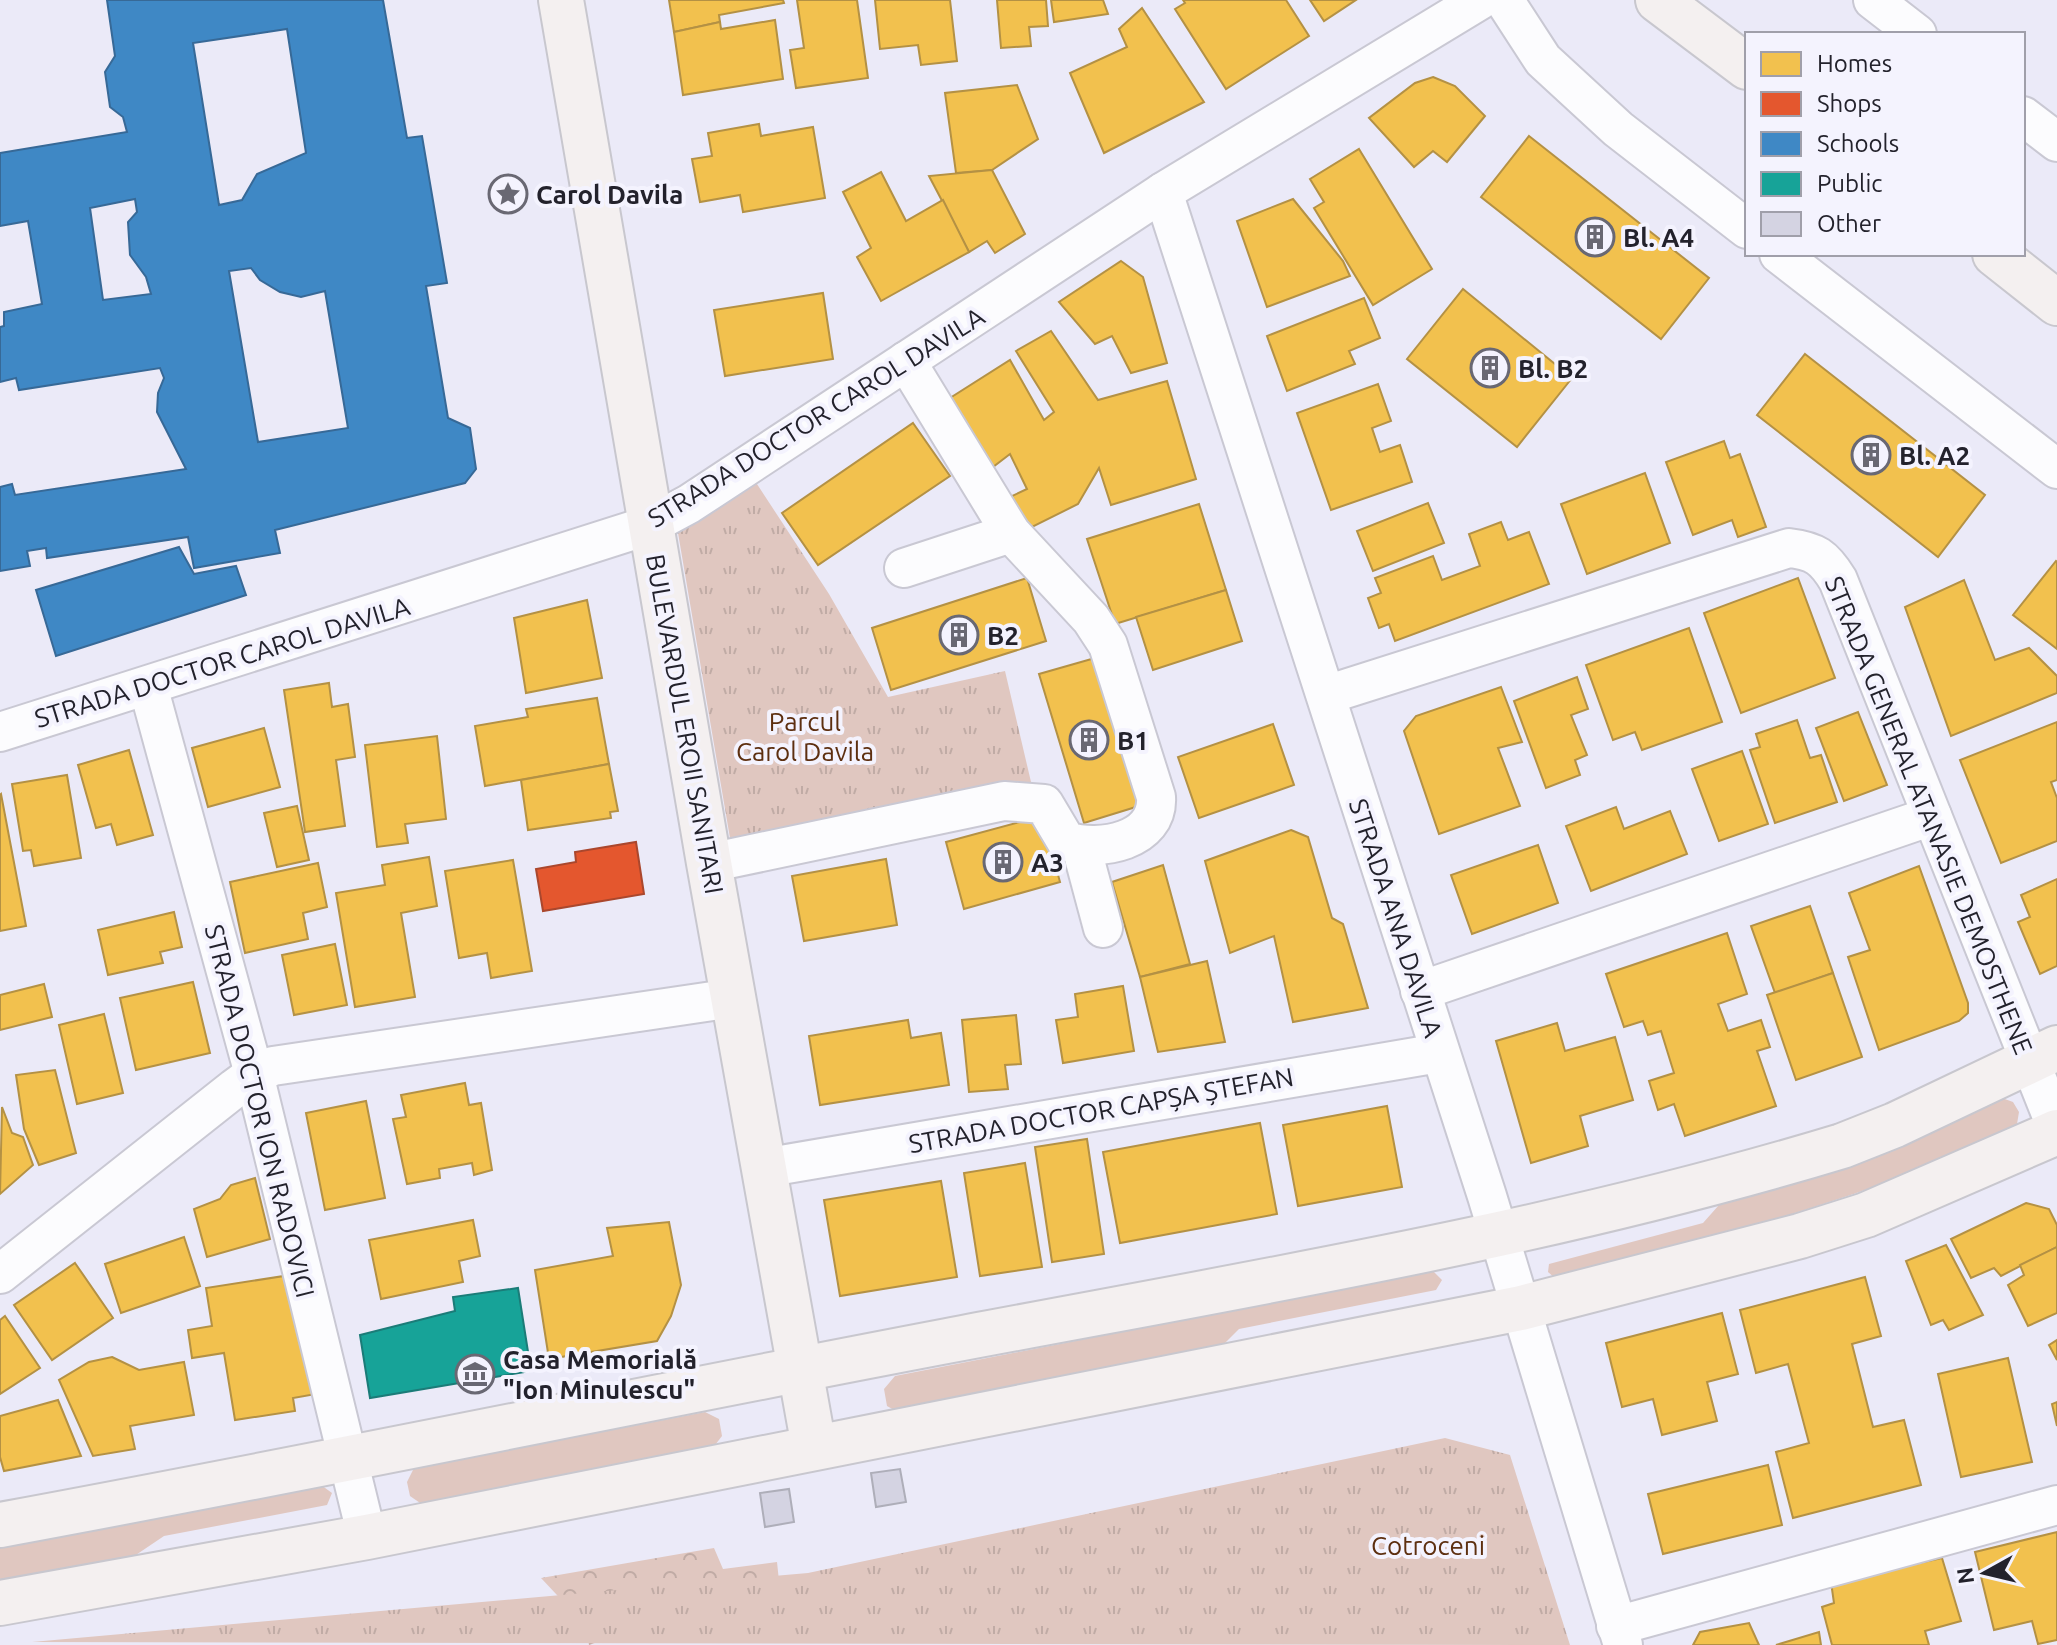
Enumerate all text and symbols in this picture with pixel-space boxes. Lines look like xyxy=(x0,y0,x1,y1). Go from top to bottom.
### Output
legend xyxy=(1745,32,2025,256)
text: Homes xyxy=(1817,50,1892,77)
text: Shops xyxy=(1817,90,1882,117)
text: Schools xyxy=(1817,130,1899,157)
text: Public xyxy=(1817,170,1882,197)
place icon: Carol Davila xyxy=(487,173,529,215)
place label: Carol Davila xyxy=(536,180,683,209)
text: Other xyxy=(1817,210,1881,237)
building icon: Bl. A4 xyxy=(1574,216,1616,258)
place label: Bl. A4 xyxy=(1623,223,1694,252)
street label: STRADA DOCTOR CAROL DAVILA xyxy=(643,301,989,533)
building icon: Bl. B2 xyxy=(1469,347,1511,389)
place label: Bl. B2 xyxy=(1518,354,1588,383)
building icon: Bl. A2 xyxy=(1850,434,1892,476)
place label: Bl. A2 xyxy=(1899,441,1970,470)
street label: BULEVARDUL EROII SANITARI xyxy=(641,552,729,896)
street label: STRADA GENERAL ATANASIE DEMOSTHENE xyxy=(1820,572,2038,1058)
street label: STRADA DOCTOR CAROL DAVILA xyxy=(31,591,413,733)
building icon: B2 xyxy=(938,614,980,656)
place label: B2 xyxy=(987,621,1019,650)
park label: Parcul Carol Davila xyxy=(736,707,874,766)
building icon: B1 xyxy=(1068,719,1110,761)
place label: B1 xyxy=(1117,726,1149,755)
street label: STRADA ANA DAVILA xyxy=(1344,795,1448,1041)
building icon: A3 xyxy=(982,841,1024,883)
place label: A3 xyxy=(1031,848,1064,877)
street label: STRADA DOCTOR ION RADOVICI xyxy=(200,922,320,1300)
street label: STRADA DOCTOR CAPȘA ȘTEFAN xyxy=(906,1062,1296,1158)
place label: Casa Memorială "Ion Minulescu" xyxy=(503,1345,697,1404)
museum icon: Casa Memorială "Ion Minulescu" xyxy=(454,1353,496,1395)
park label: Cotroceni xyxy=(1371,1531,1485,1560)
north arrow xyxy=(1945,1533,2025,1613)
text: N xyxy=(1951,1566,1978,1586)

